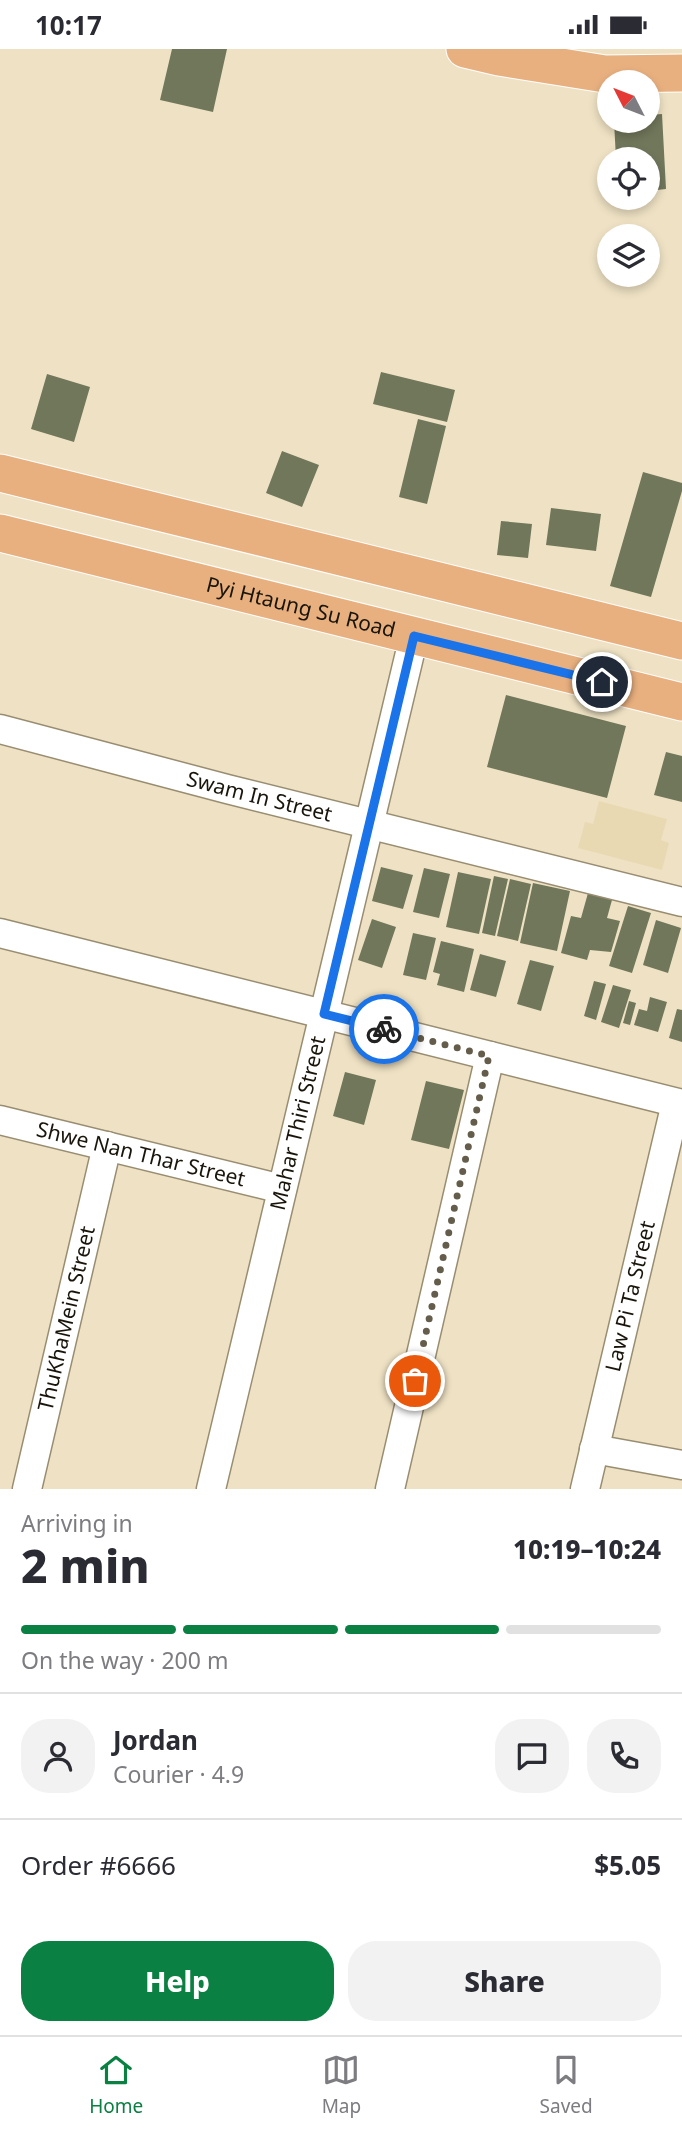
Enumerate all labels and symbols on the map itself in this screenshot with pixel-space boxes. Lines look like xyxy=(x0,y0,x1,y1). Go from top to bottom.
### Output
north arrow xyxy=(597,70,660,133)
street label: Pyi Htaung Su Road xyxy=(204,570,399,644)
pin xyxy=(572,652,632,712)
street label: Swam In Street xyxy=(184,764,336,828)
courier xyxy=(349,994,419,1064)
street label: Mahar Thiri Street xyxy=(263,1033,331,1213)
street label: Shwe Nan Thar Street xyxy=(34,1114,249,1193)
street label: Law Pi Ta Street xyxy=(598,1217,661,1374)
street label: ThuKhaMein Street xyxy=(31,1223,101,1414)
pin xyxy=(385,1351,445,1411)

